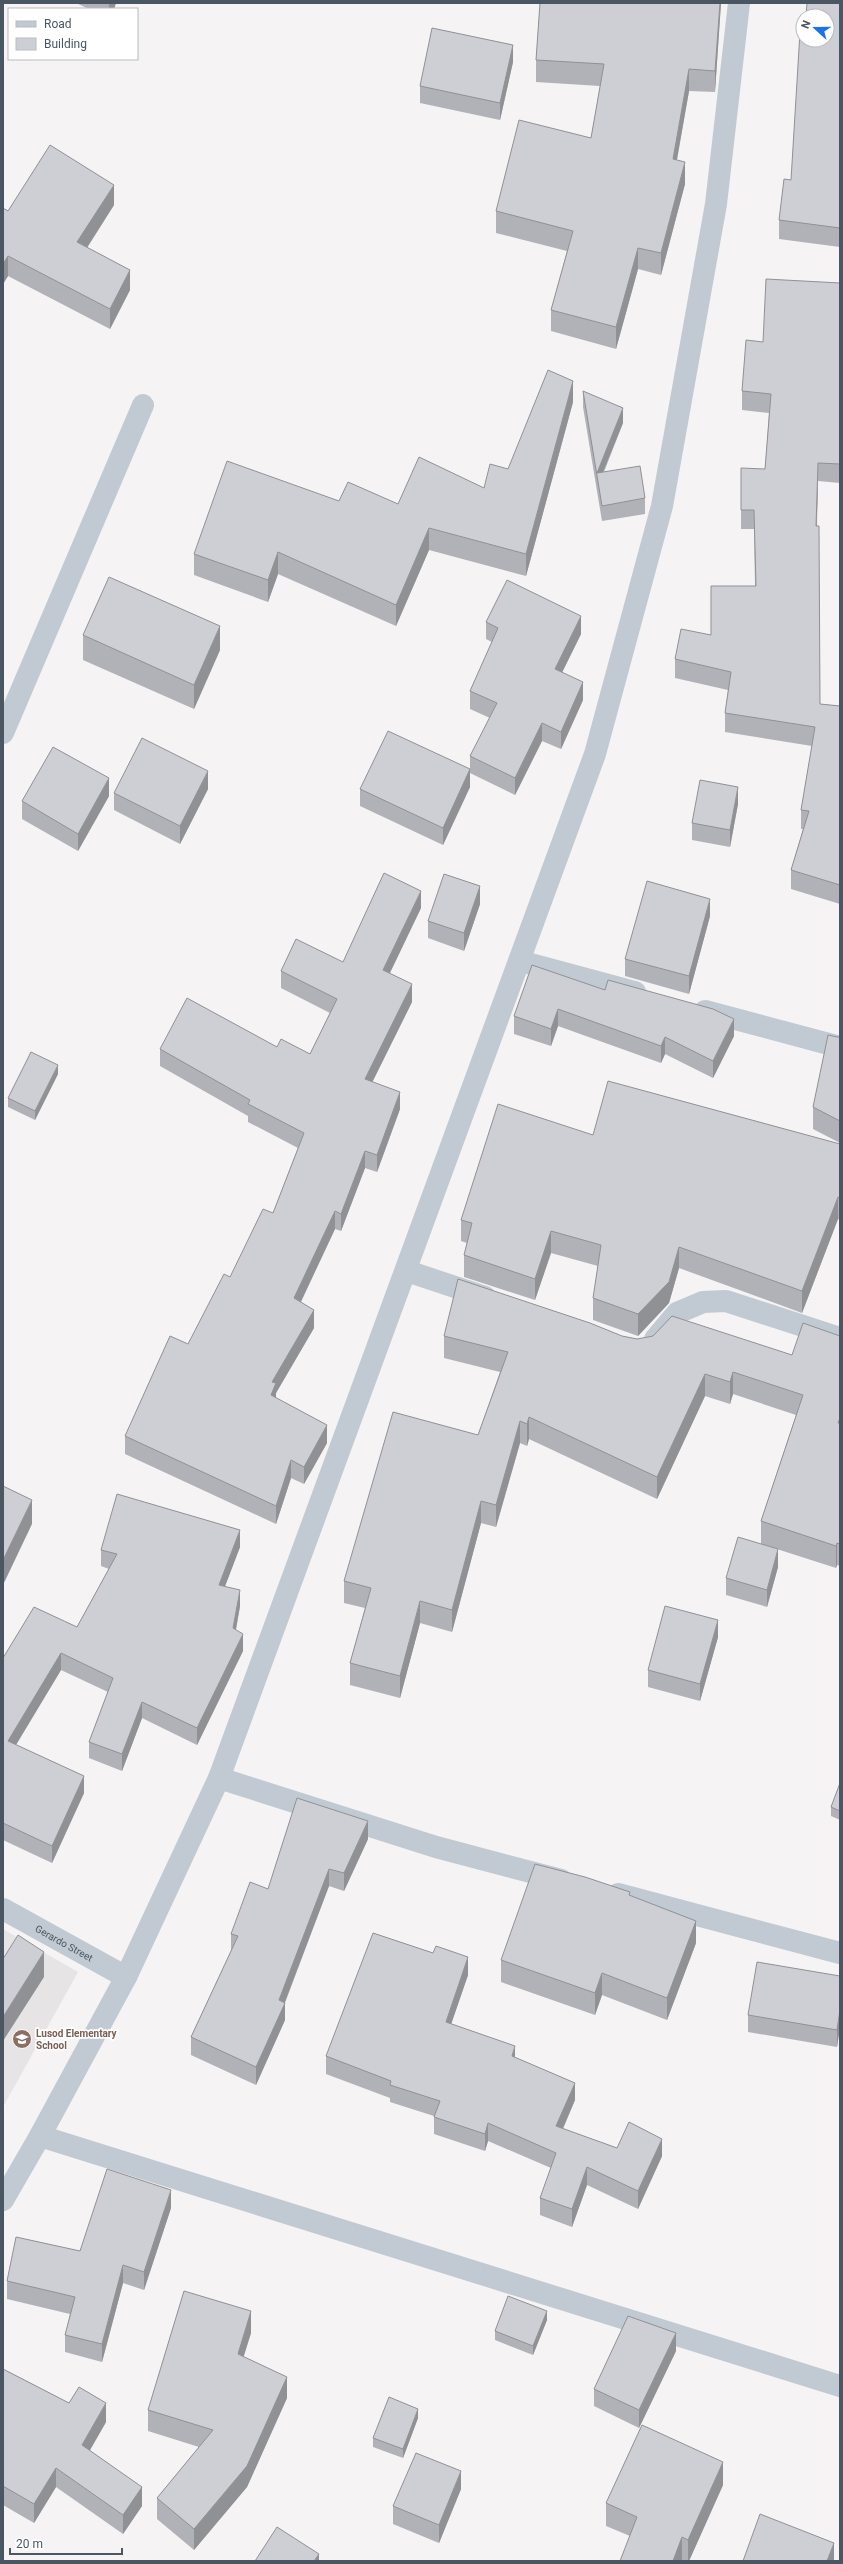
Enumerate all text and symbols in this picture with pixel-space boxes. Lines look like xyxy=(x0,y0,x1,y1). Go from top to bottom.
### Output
legend xyxy=(8,8,138,60)
north arrow xyxy=(795,8,835,48)
text: Road xyxy=(44,17,72,31)
text: N xyxy=(799,18,814,31)
text: Building xyxy=(44,37,87,51)
street label: Gerardo Street xyxy=(33,1923,95,1964)
school or university icon: Lusod Elementary School xyxy=(11,2028,33,2050)
place label: Lusod Elementary School xyxy=(36,2028,118,2051)
scale bar xyxy=(10,2530,122,2556)
text: 20 m xyxy=(16,2537,43,2551)

